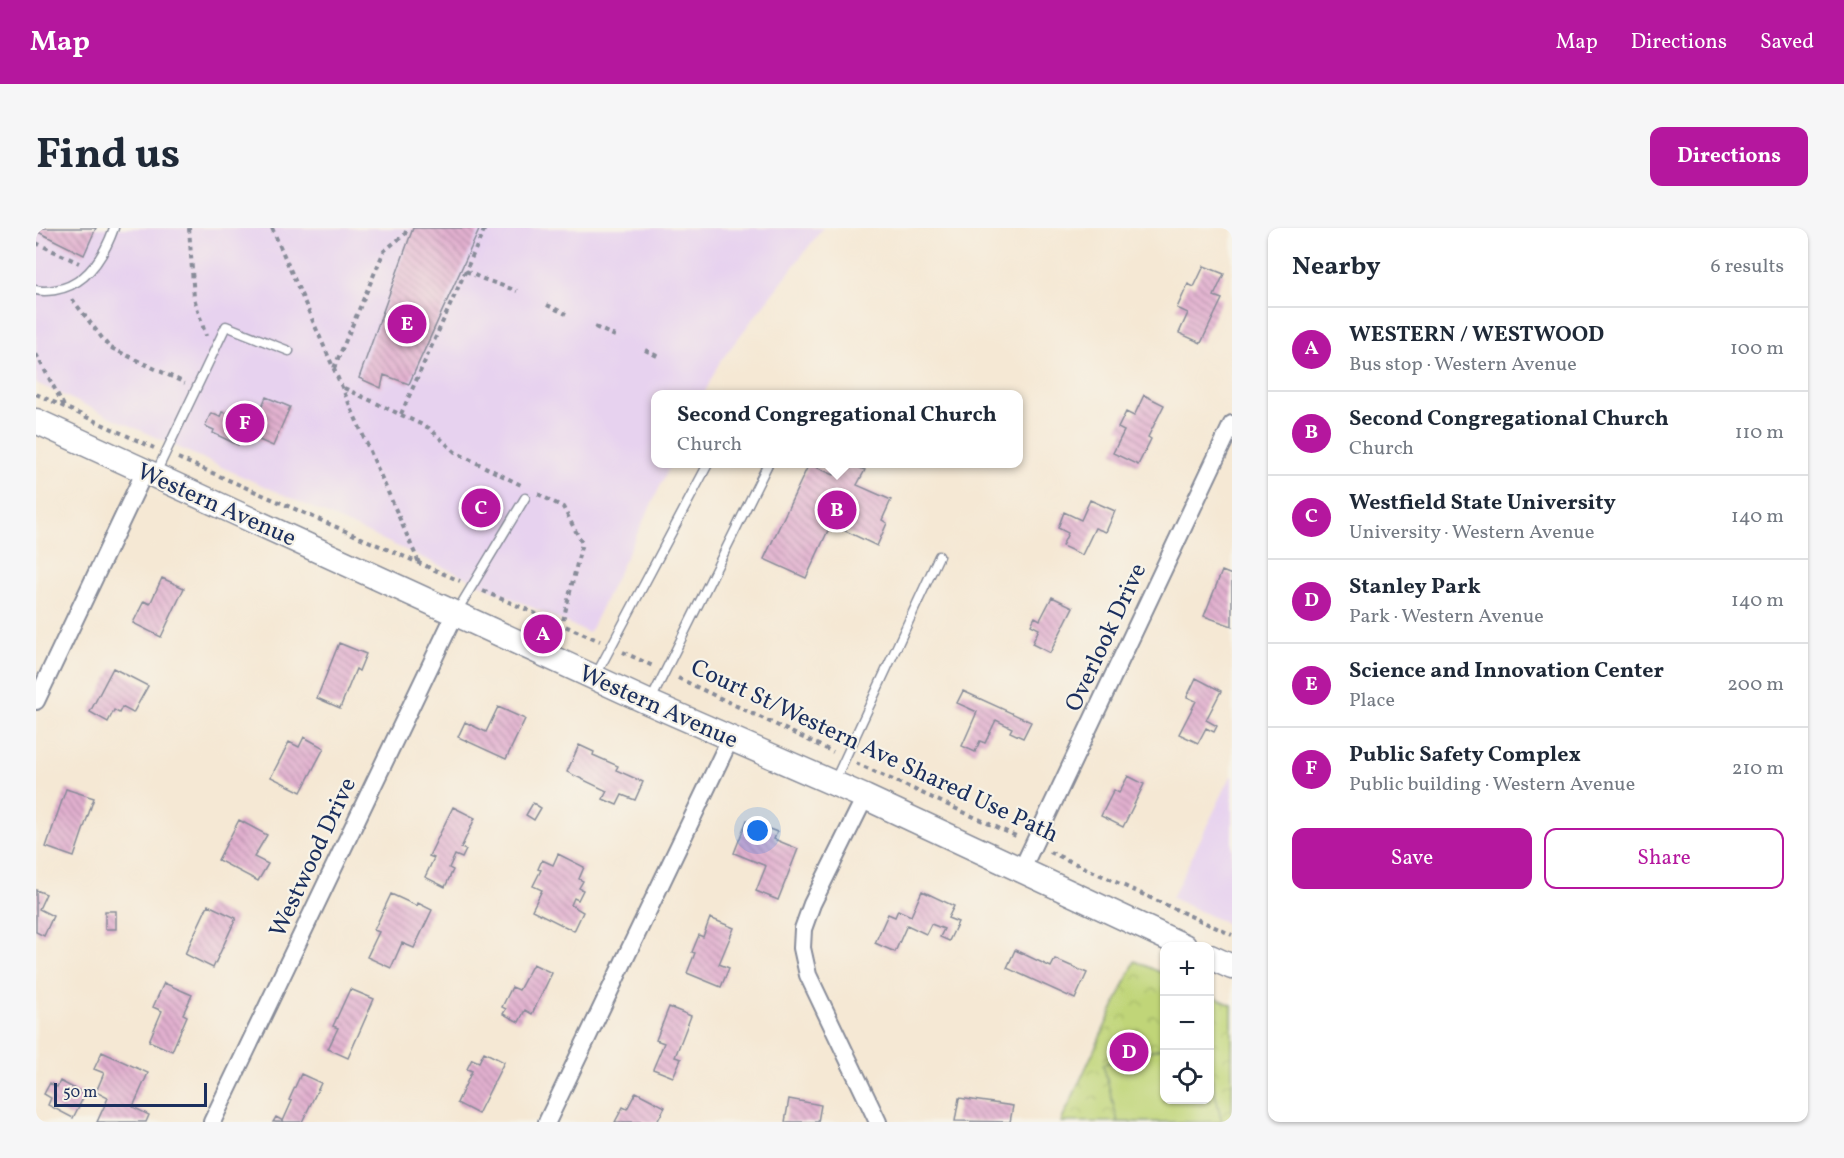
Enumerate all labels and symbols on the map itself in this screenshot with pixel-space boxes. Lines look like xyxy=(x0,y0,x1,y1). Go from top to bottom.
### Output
pin: E xyxy=(388,302,427,346)
pin: F xyxy=(226,400,264,446)
street label: Western Avenue xyxy=(131,456,301,556)
pin: C xyxy=(462,486,500,530)
pin: B xyxy=(818,488,856,532)
street label: Overlook Drive xyxy=(1058,558,1156,718)
pin: A xyxy=(524,612,562,656)
street label: Court St/Western Ave Shared Use Path xyxy=(685,651,1064,852)
street label: Western Avenue xyxy=(573,658,743,758)
street label: Westwood Drive xyxy=(262,772,366,943)
your location xyxy=(743,816,772,845)
pin: D xyxy=(1110,1030,1148,1074)
scale bar xyxy=(54,1080,207,1108)

